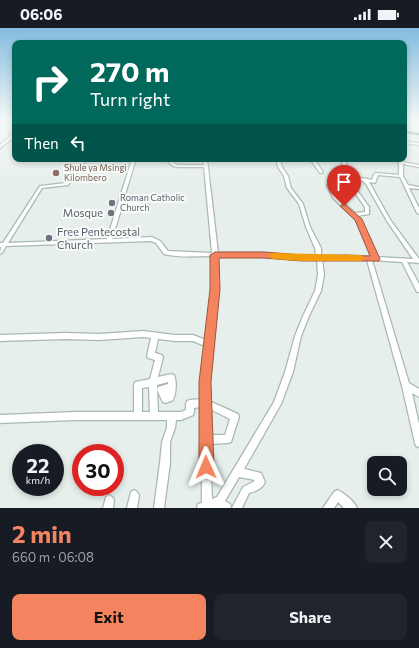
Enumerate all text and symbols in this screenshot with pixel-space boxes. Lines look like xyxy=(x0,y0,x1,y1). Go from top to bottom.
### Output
text: 06:06 xyxy=(20,5,62,23)
text: 270 m xyxy=(90,54,169,88)
icon: right xyxy=(24,56,76,108)
text: Turn right xyxy=(90,88,170,110)
icon: left xyxy=(67,132,89,154)
text: Then xyxy=(24,134,59,152)
place label: Shule ya Msingi Kilombero xyxy=(64,162,127,183)
pin xyxy=(327,165,361,206)
marker: Shule ya Msingi Kilombero xyxy=(51,168,61,178)
icon: arrive xyxy=(333,171,355,193)
place label: Roman Catholic Church xyxy=(120,192,185,213)
marker: Roman Catholic Church xyxy=(107,198,117,208)
place label: Mosque xyxy=(63,206,103,219)
marker: Mosque xyxy=(106,208,116,218)
place label: Free Pentecostal Church xyxy=(57,225,140,251)
marker: Free Pentecostal Church xyxy=(44,233,54,243)
speed limit sign: 30 xyxy=(72,444,124,496)
position arrow xyxy=(185,446,227,488)
text: 22 xyxy=(27,453,49,477)
map controls xyxy=(367,456,407,496)
button: search xyxy=(367,456,407,496)
text: km/h xyxy=(26,474,50,486)
text: 2 min xyxy=(12,519,72,548)
button: close xyxy=(365,521,407,563)
text: 660 m · 06:08 xyxy=(12,549,94,565)
button: Exit xyxy=(12,594,206,640)
button: Share xyxy=(214,594,407,640)

